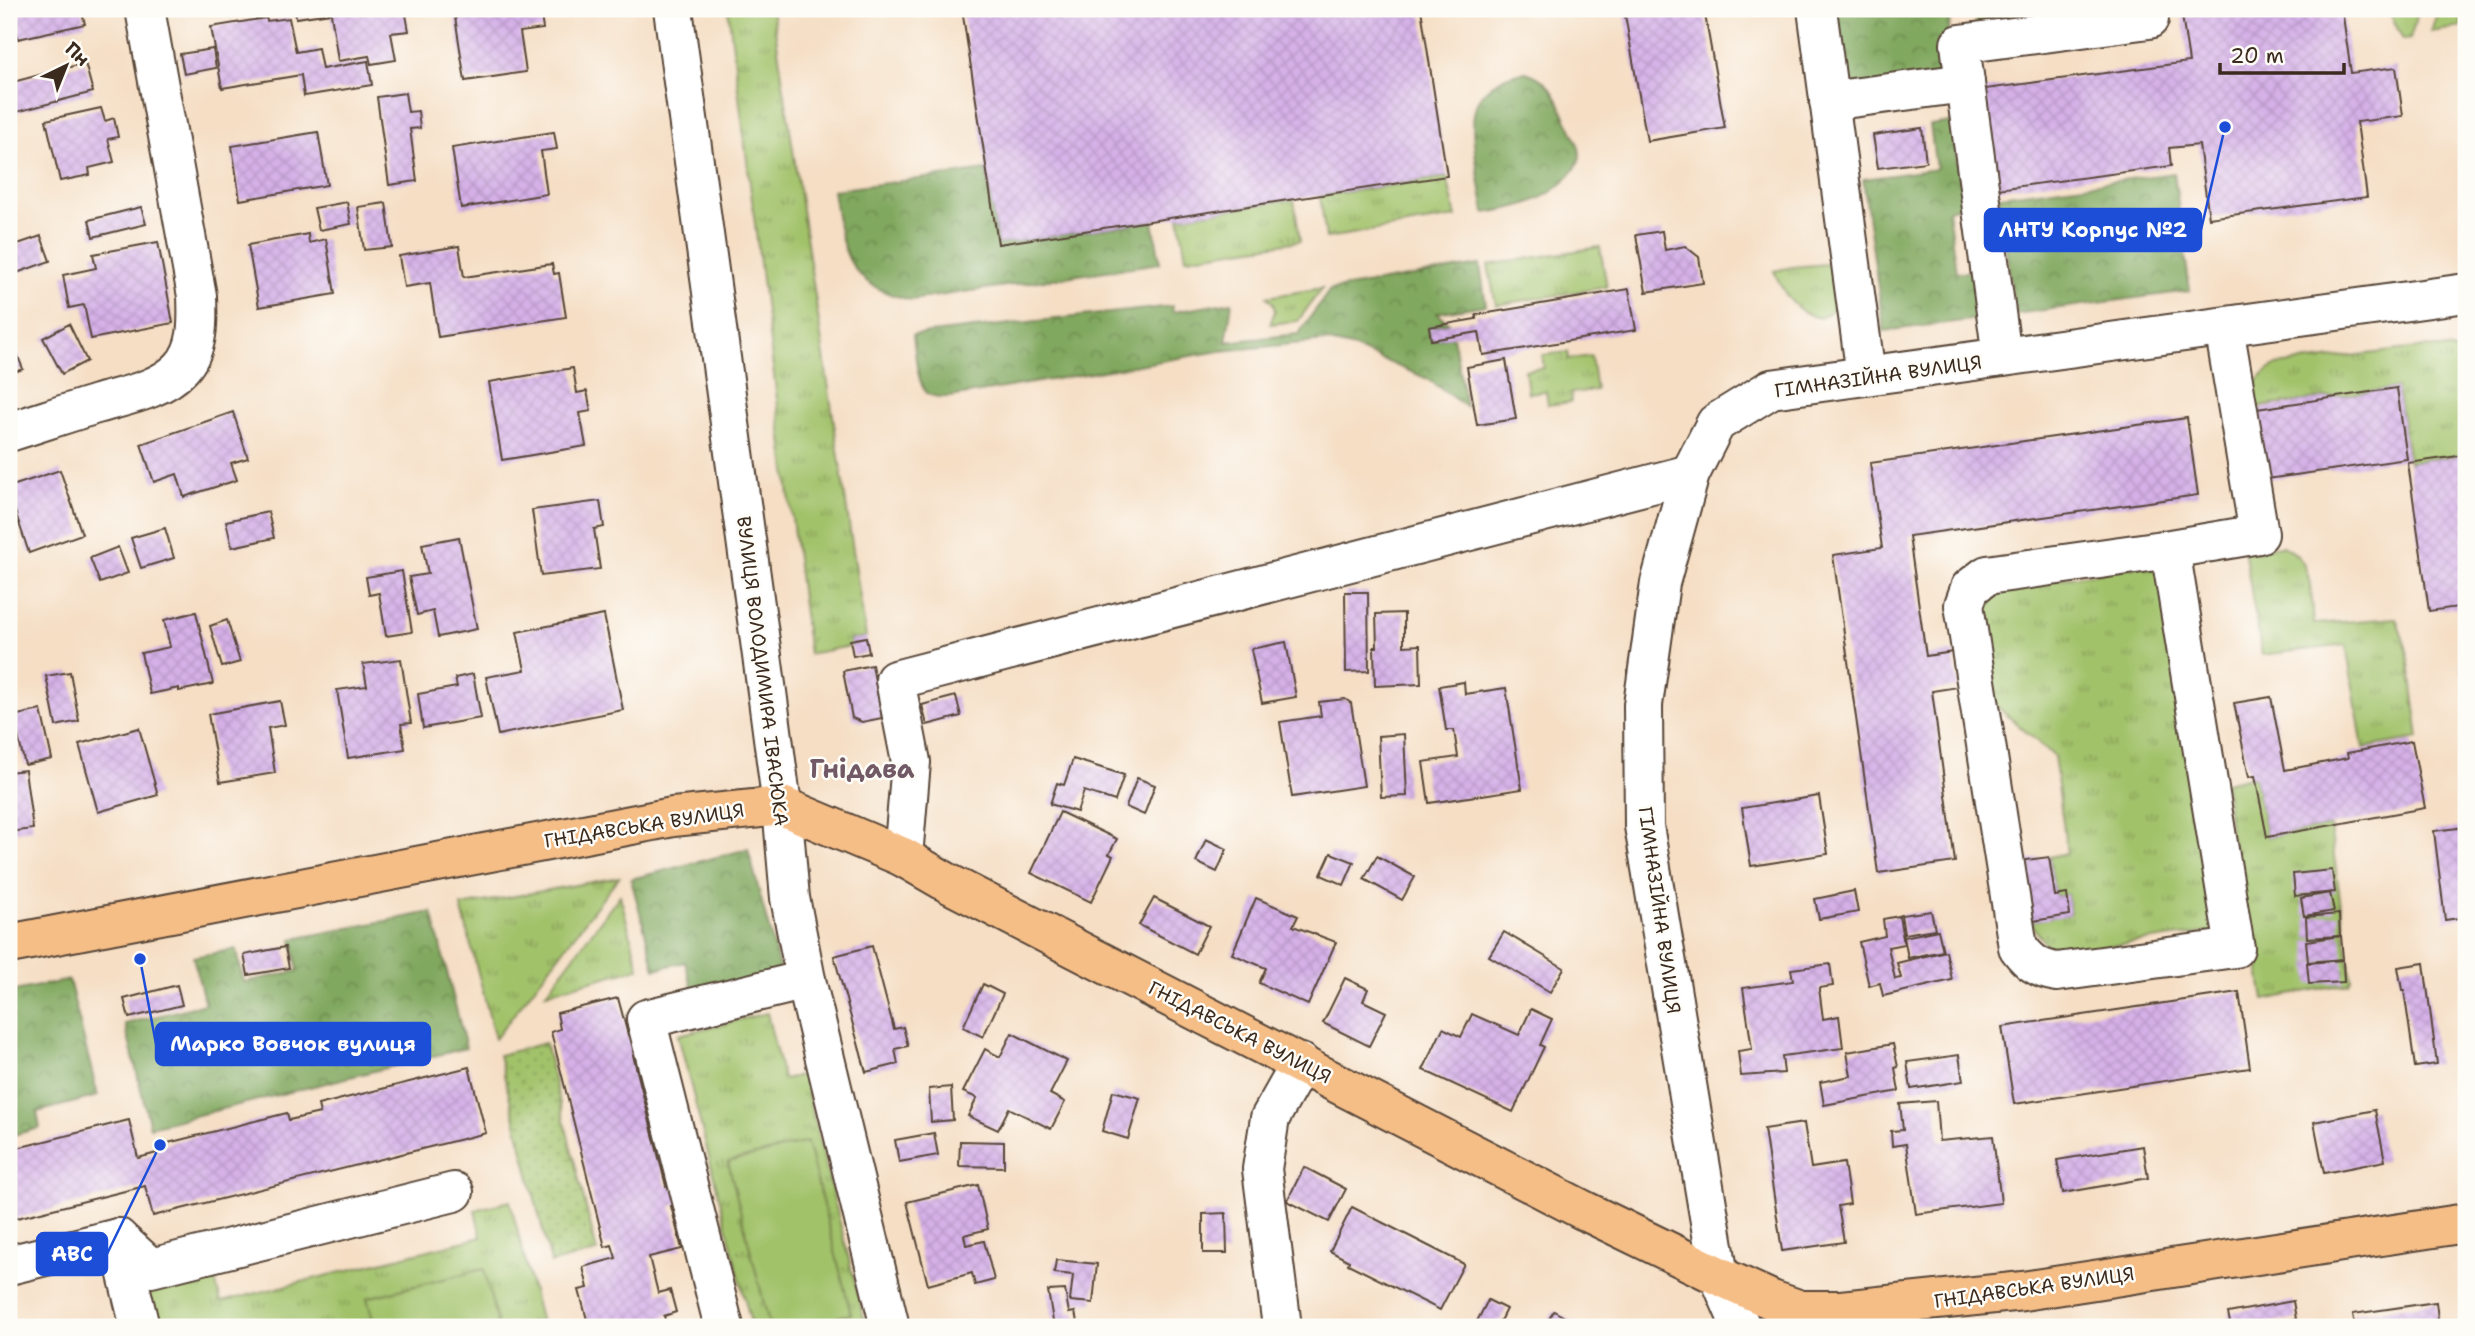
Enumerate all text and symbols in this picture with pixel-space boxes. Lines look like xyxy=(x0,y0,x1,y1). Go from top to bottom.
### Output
north arrow xyxy=(32,32,102,102)
scale bar xyxy=(2220,32,2344,76)
text: Пн xyxy=(60,36,95,72)
text: 20 m xyxy=(2230,42,2284,70)
callout: ЛНТУ Корпус №2 xyxy=(1985,209,2201,251)
text: ЛНТУ Корпус №2 xyxy=(1999,216,2188,244)
street label: ГІМНАЗІЙНА ВУЛИЦЯ xyxy=(1773,350,1983,403)
street label: ВУЛИЦЯ ВОЛОДИМИРА ІВАСЮКА xyxy=(731,515,794,828)
district label: Гнідава xyxy=(809,751,915,786)
street label: ГНІДАВСЬКА ВУЛИЦЯ xyxy=(542,797,746,854)
street label: ГІМНАЗІЙНА ВУЛИЦЯ xyxy=(1633,805,1686,1015)
street label: ГНІДАВСЬКА ВУЛИЦЯ xyxy=(1144,975,1335,1089)
callout: Марко Вовчок вулиця xyxy=(156,1023,430,1065)
text: Марко Вовчок вулиця xyxy=(170,1030,416,1058)
callout: ABC xyxy=(37,1233,107,1275)
text: ABC xyxy=(51,1240,93,1268)
street label: ГНІДАВСЬКА ВУЛИЦЯ xyxy=(1932,1261,2136,1314)

